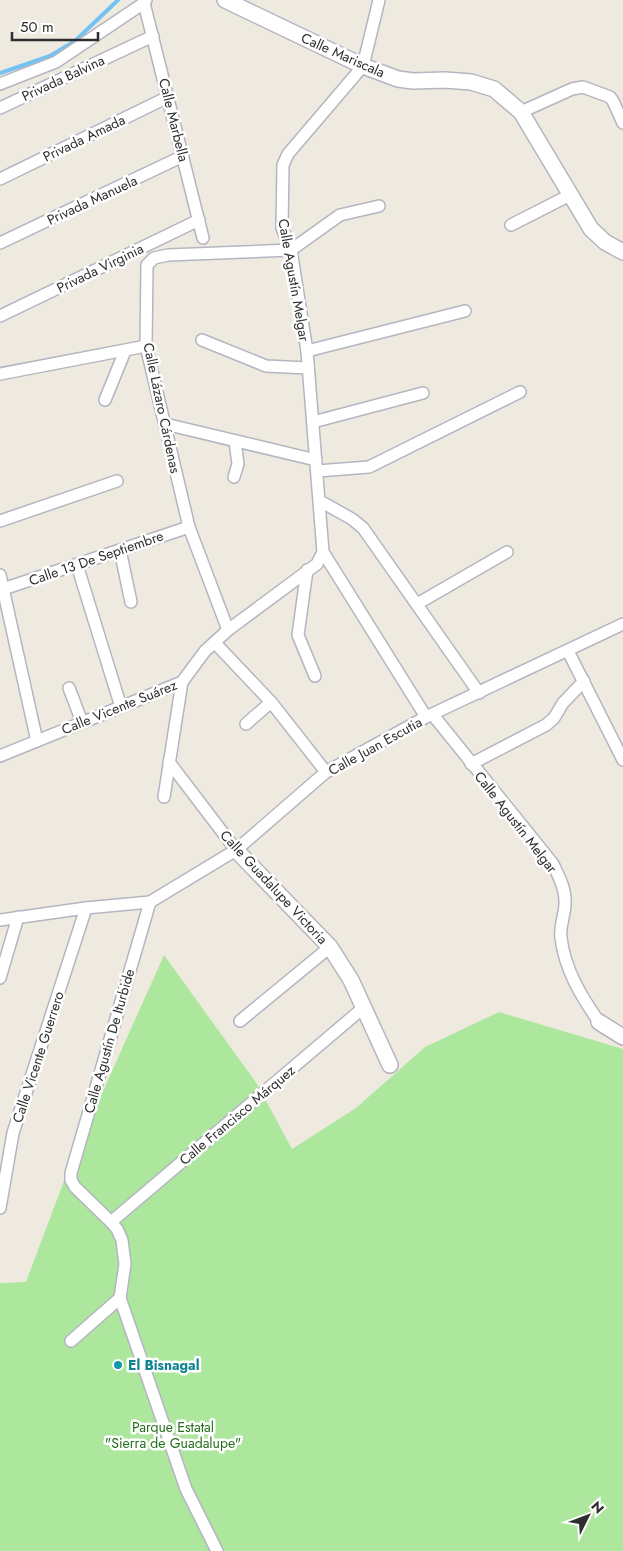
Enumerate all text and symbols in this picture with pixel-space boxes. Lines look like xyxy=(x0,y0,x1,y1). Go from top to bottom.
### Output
scale bar xyxy=(12,10,99,42)
text: 50 m xyxy=(20,16,54,38)
street label: Calle Mariscala xyxy=(298,28,388,82)
street label: Privada Balvina xyxy=(18,50,108,106)
street label: Calle Marbella xyxy=(154,76,194,164)
street label: Privada Amada xyxy=(40,109,128,167)
street label: Privada Manuela xyxy=(44,170,140,230)
street label: Calle Agustín Melgar xyxy=(273,217,315,343)
street label: Privada Virginia xyxy=(53,238,147,298)
street label: Calle Lázaro Cárdenas xyxy=(138,341,186,475)
street label: Calle 13 De Septiembre xyxy=(26,526,166,590)
street label: Calle Vicente Suárez xyxy=(58,674,180,739)
street label: Calle Juan Escutia xyxy=(325,712,425,780)
street label: Calle Agustín Melgar xyxy=(470,767,562,877)
street label: Calle Guadalupe Victoria xyxy=(216,825,332,949)
street label: Calle Agustín De Iturbide xyxy=(79,966,139,1116)
street label: Calle Vicente Guerrero xyxy=(7,988,69,1125)
street label: Calle Francisco Márquez xyxy=(175,1060,300,1170)
place label: El Bisnagal xyxy=(128,1355,199,1375)
marker: El Bisnagal xyxy=(112,1359,124,1371)
park label: Parque Estatal "Sierra de Guadalupe" xyxy=(105,1417,241,1453)
north arrow xyxy=(563,1491,613,1541)
text: N xyxy=(587,1496,609,1518)

